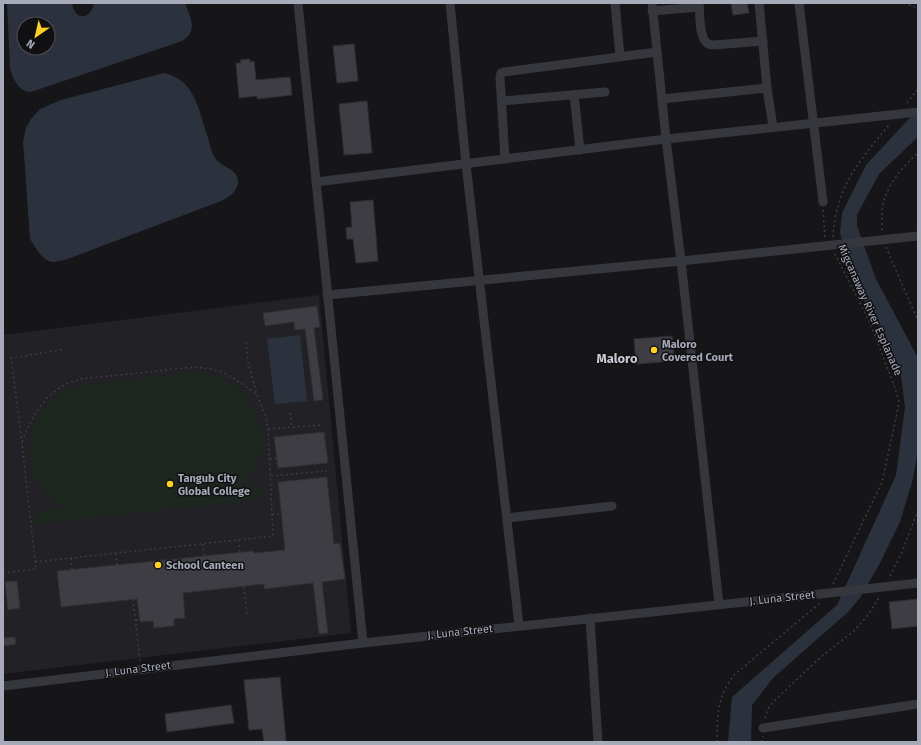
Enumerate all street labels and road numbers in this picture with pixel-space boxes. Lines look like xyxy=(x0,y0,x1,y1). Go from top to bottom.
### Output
street label: Migcanaway River Esplanade xyxy=(835,242,905,378)
street label: J. Luna Street xyxy=(749,588,815,608)
street label: J. Luna Street xyxy=(427,622,493,642)
street label: J. Luna Street xyxy=(105,659,171,679)

